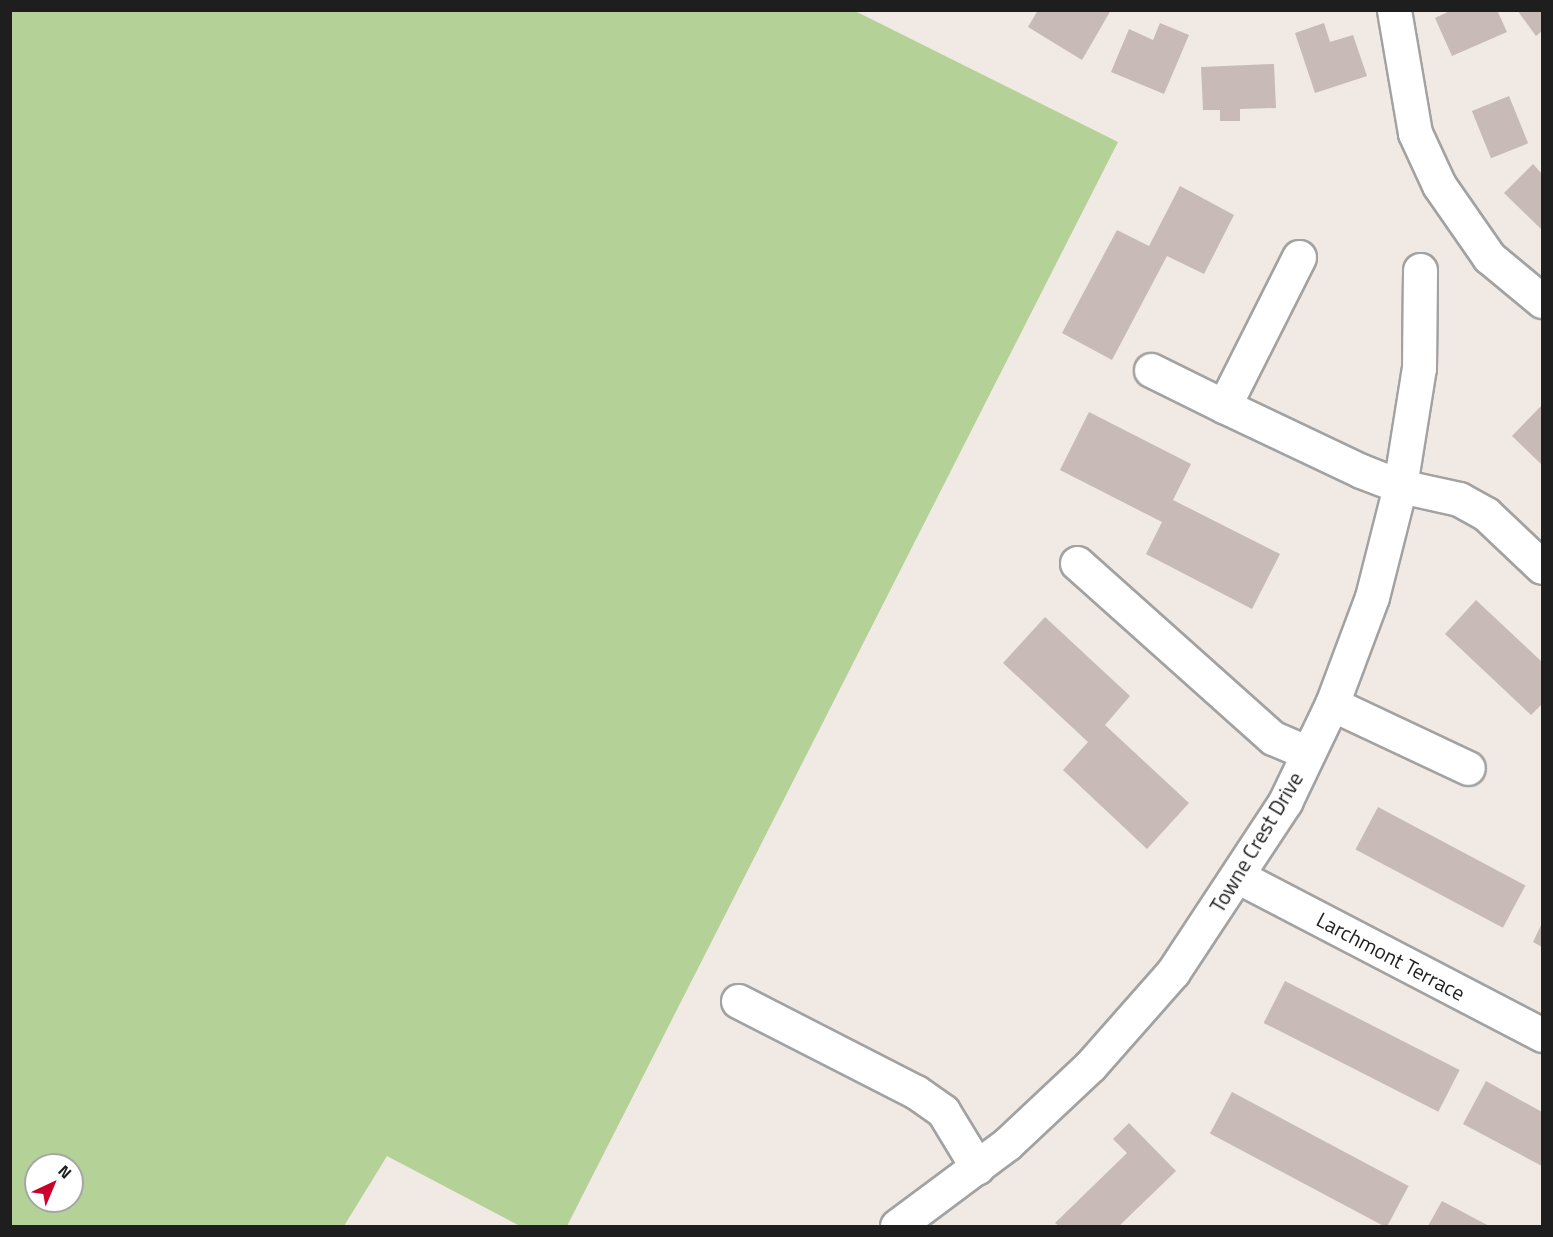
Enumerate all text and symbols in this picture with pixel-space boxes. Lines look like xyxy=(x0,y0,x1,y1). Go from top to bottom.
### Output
street label: Towne Crest Drive xyxy=(1204,767,1308,917)
street label: Larchmont Terrace xyxy=(1313,906,1469,1006)
north arrow xyxy=(24,1153,84,1213)
text: N xyxy=(53,1159,77,1184)

